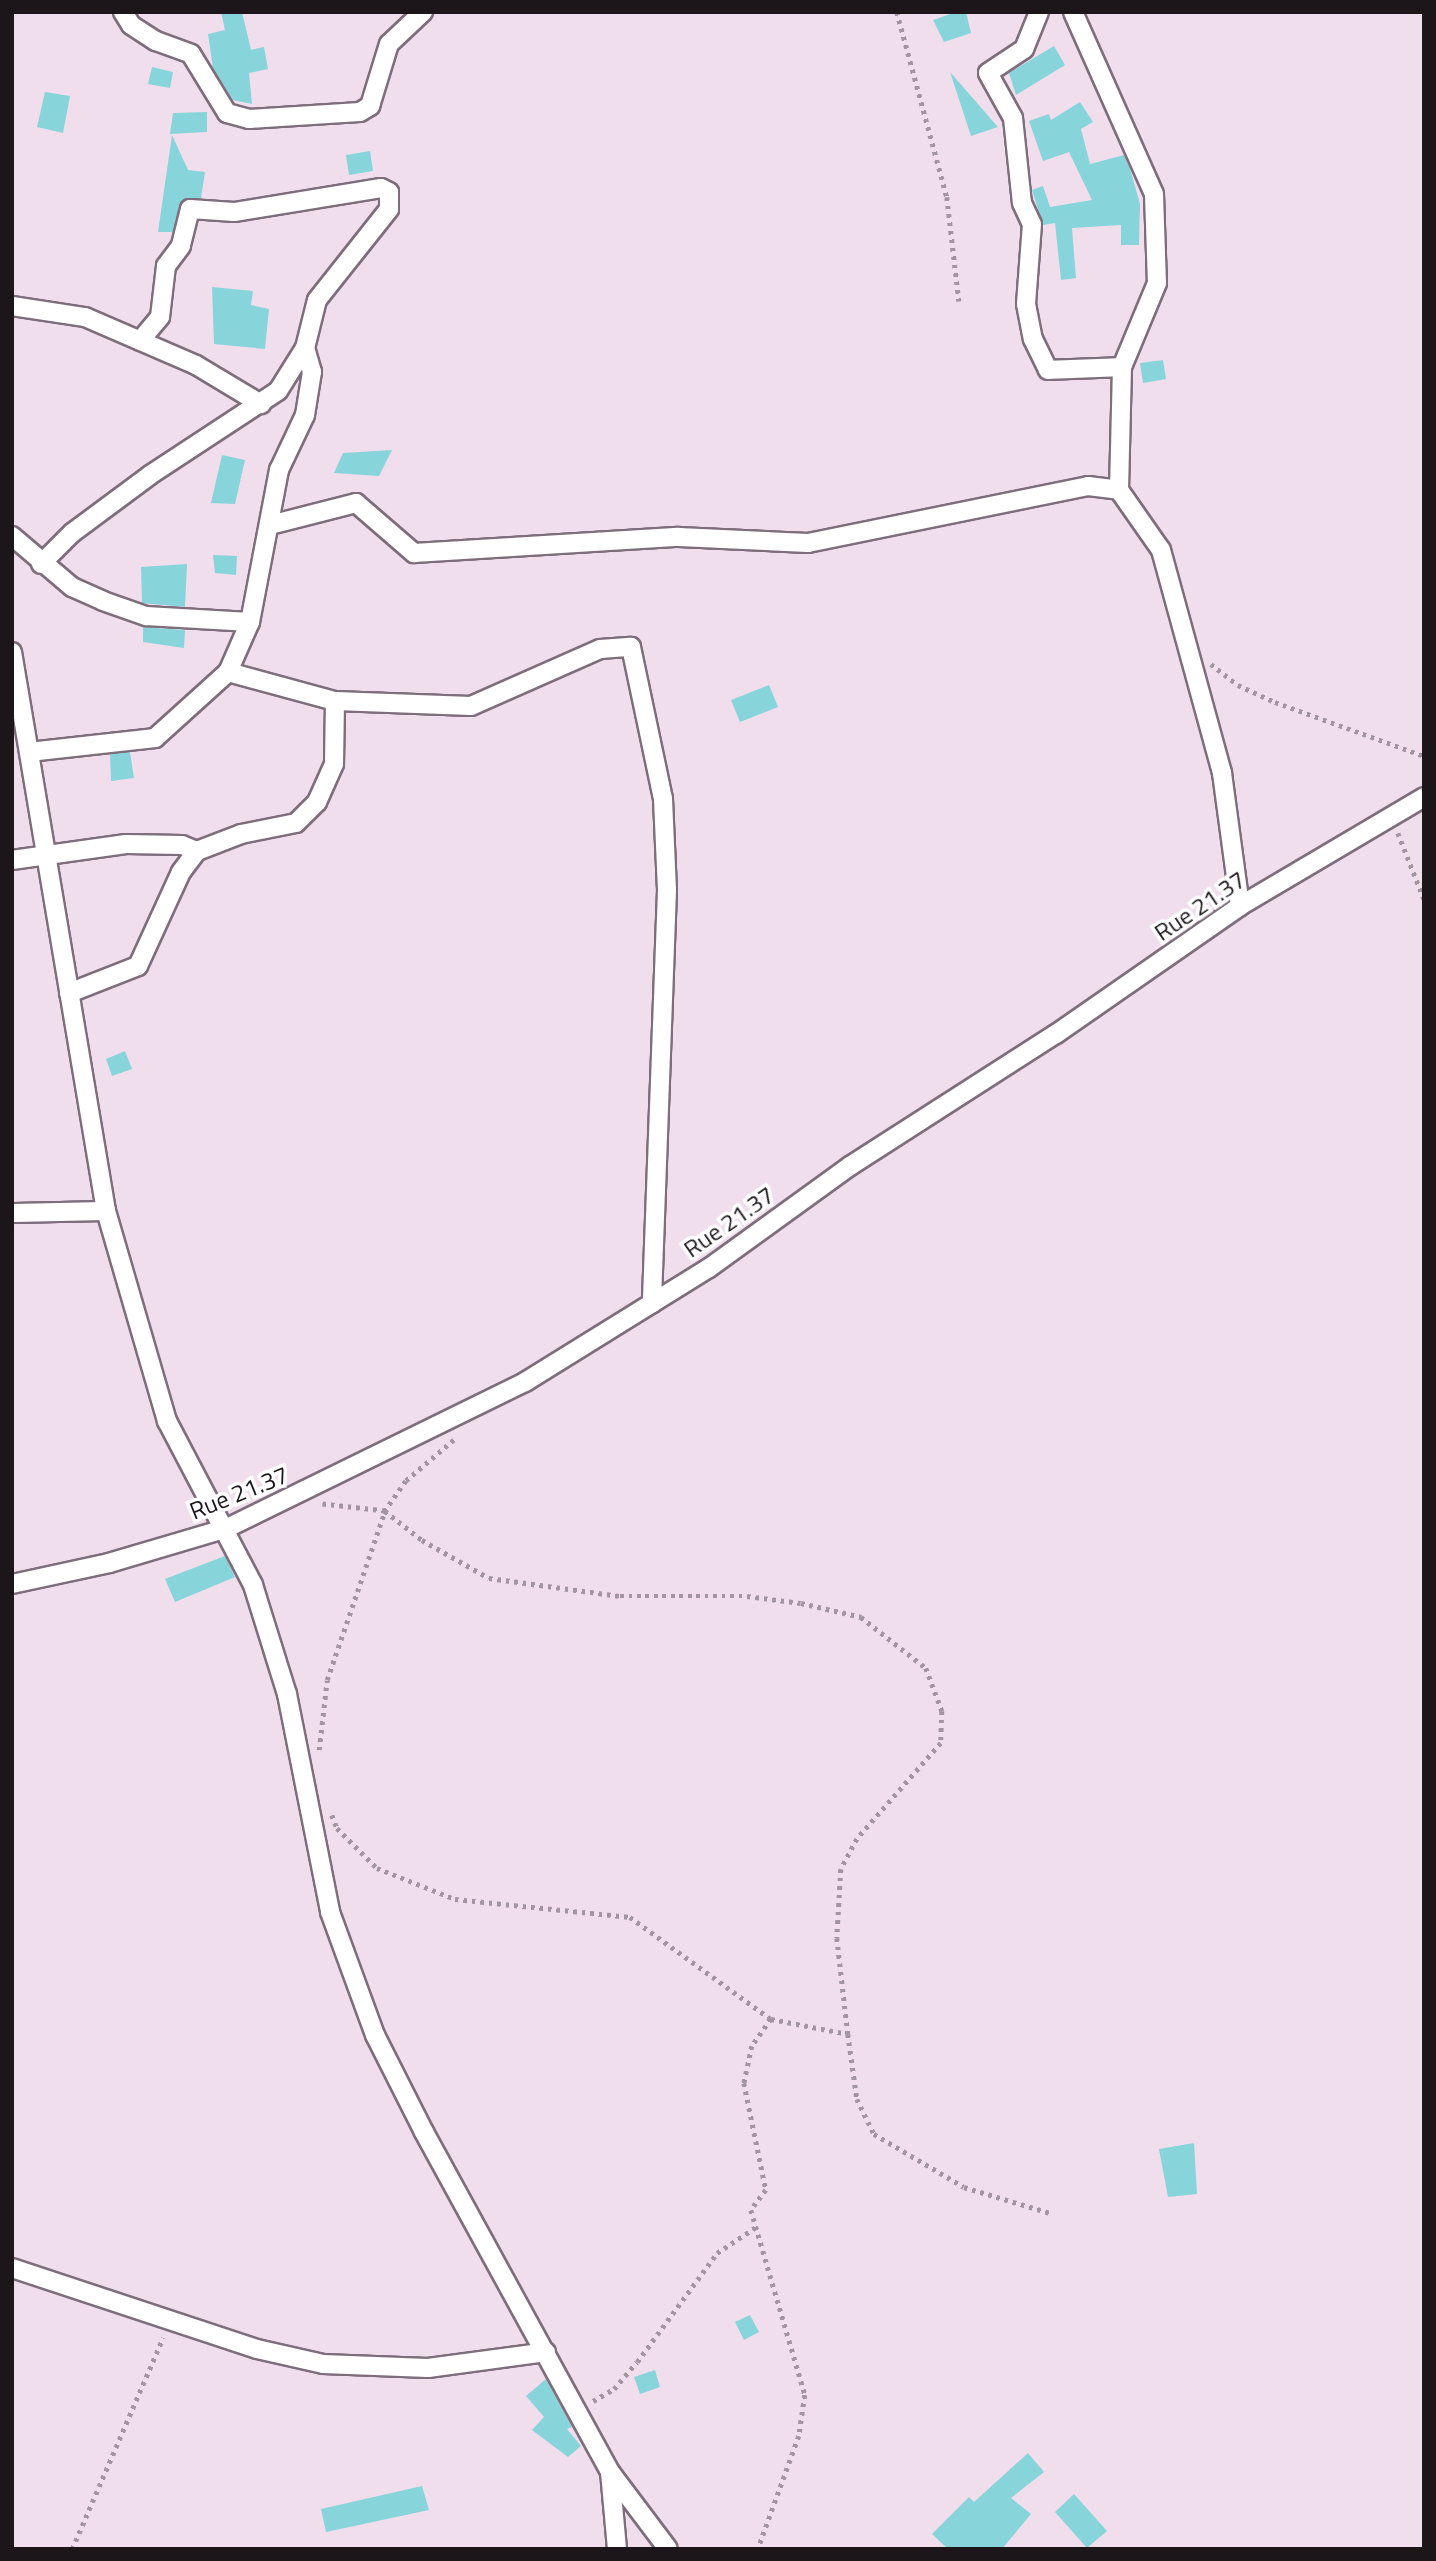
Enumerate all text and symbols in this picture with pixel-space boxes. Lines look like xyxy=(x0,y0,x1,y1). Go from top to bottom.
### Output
street label: Rue 21.37 xyxy=(1149,865,1251,947)
street label: Rue 21.37 xyxy=(678,1180,780,1264)
street label: Rue 21.37 xyxy=(185,1460,293,1526)

